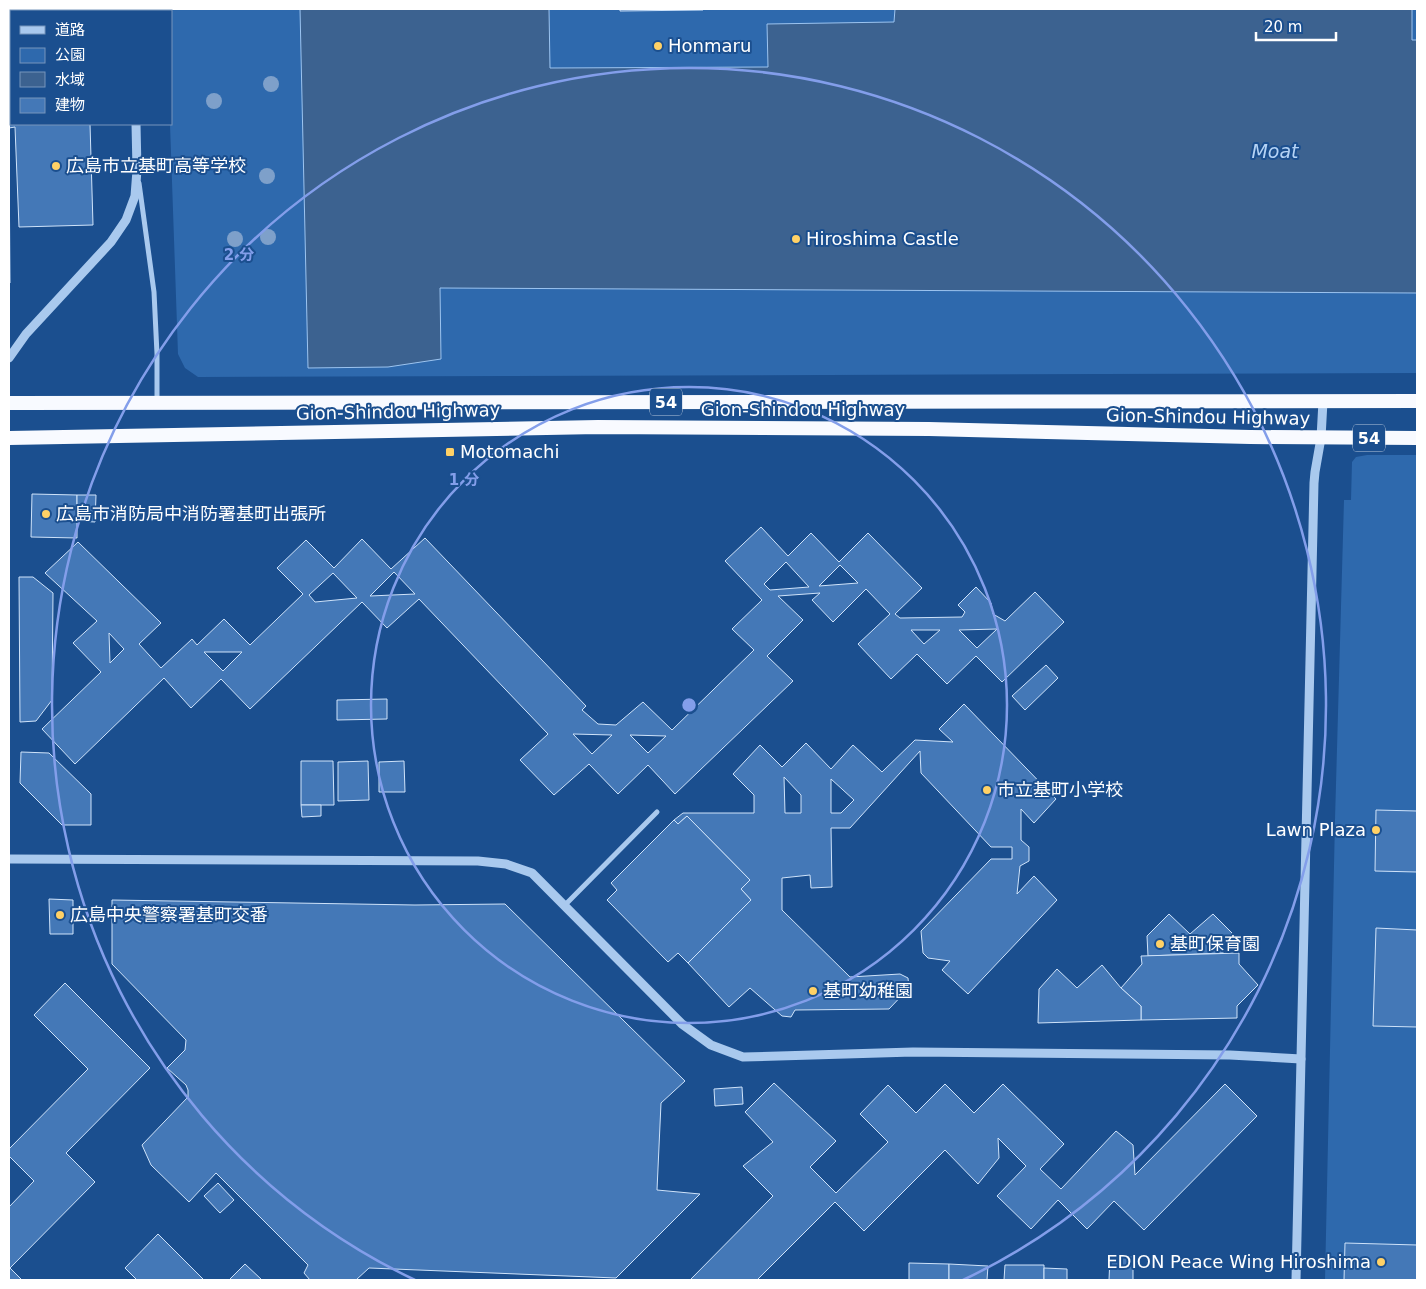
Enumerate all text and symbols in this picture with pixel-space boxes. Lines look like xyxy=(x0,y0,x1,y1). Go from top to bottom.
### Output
legend xyxy=(10,10,172,125)
scale bar xyxy=(1256,10,1336,42)
text: 20 m xyxy=(1264,18,1302,36)
text: 道路 xyxy=(55,21,85,39)
place label: Honmaru xyxy=(668,35,751,56)
marker: Honmaru xyxy=(652,40,664,52)
text: 公園 xyxy=(55,46,85,64)
text: 水域 xyxy=(55,71,85,89)
text: 建物 xyxy=(55,96,85,114)
water label: Moat xyxy=(1251,140,1300,162)
place label: 広島市立基町高等学校 xyxy=(66,155,246,176)
marker: 広島市立基町高等学校 xyxy=(50,160,62,172)
place label: Hiroshima Castle xyxy=(806,228,959,249)
marker: Hiroshima Castle xyxy=(790,233,802,245)
text: 2 分 xyxy=(224,246,254,264)
road number: 54 xyxy=(650,388,682,416)
street label: Gion-Shindou Highway xyxy=(296,399,501,424)
street label: Gion-Shindou Highway xyxy=(701,399,906,420)
street label: Gion-Shindou Highway xyxy=(1106,404,1311,429)
road number: 54 xyxy=(1353,424,1385,452)
place label: Motomachi xyxy=(460,441,559,462)
marker: Motomachi xyxy=(444,446,456,458)
text: 1 分 xyxy=(449,471,479,489)
place label: 広島市消防局中消防署基町出張所 xyxy=(56,503,326,524)
marker: 広島市消防局中消防署基町出張所 xyxy=(40,508,52,520)
centre of rings xyxy=(680,696,698,714)
place label: 市立基町小学校 xyxy=(997,779,1123,800)
marker: 市立基町小学校 xyxy=(981,784,993,796)
place label: Lawn Plaza xyxy=(1266,819,1366,840)
marker: Lawn Plaza xyxy=(1370,824,1382,836)
place label: 広島中央警察署基町交番 xyxy=(70,904,268,925)
marker: 広島中央警察署基町交番 xyxy=(54,909,66,921)
place label: 基町保育園 xyxy=(1170,933,1260,954)
marker: 基町保育園 xyxy=(1154,938,1166,950)
place label: 基町幼稚園 xyxy=(823,980,913,1001)
marker: 基町幼稚園 xyxy=(807,985,819,997)
place label: EDION Peace Wing Hiroshima xyxy=(1106,1251,1371,1272)
marker: EDION Peace Wing Hiroshima xyxy=(1375,1256,1387,1268)

